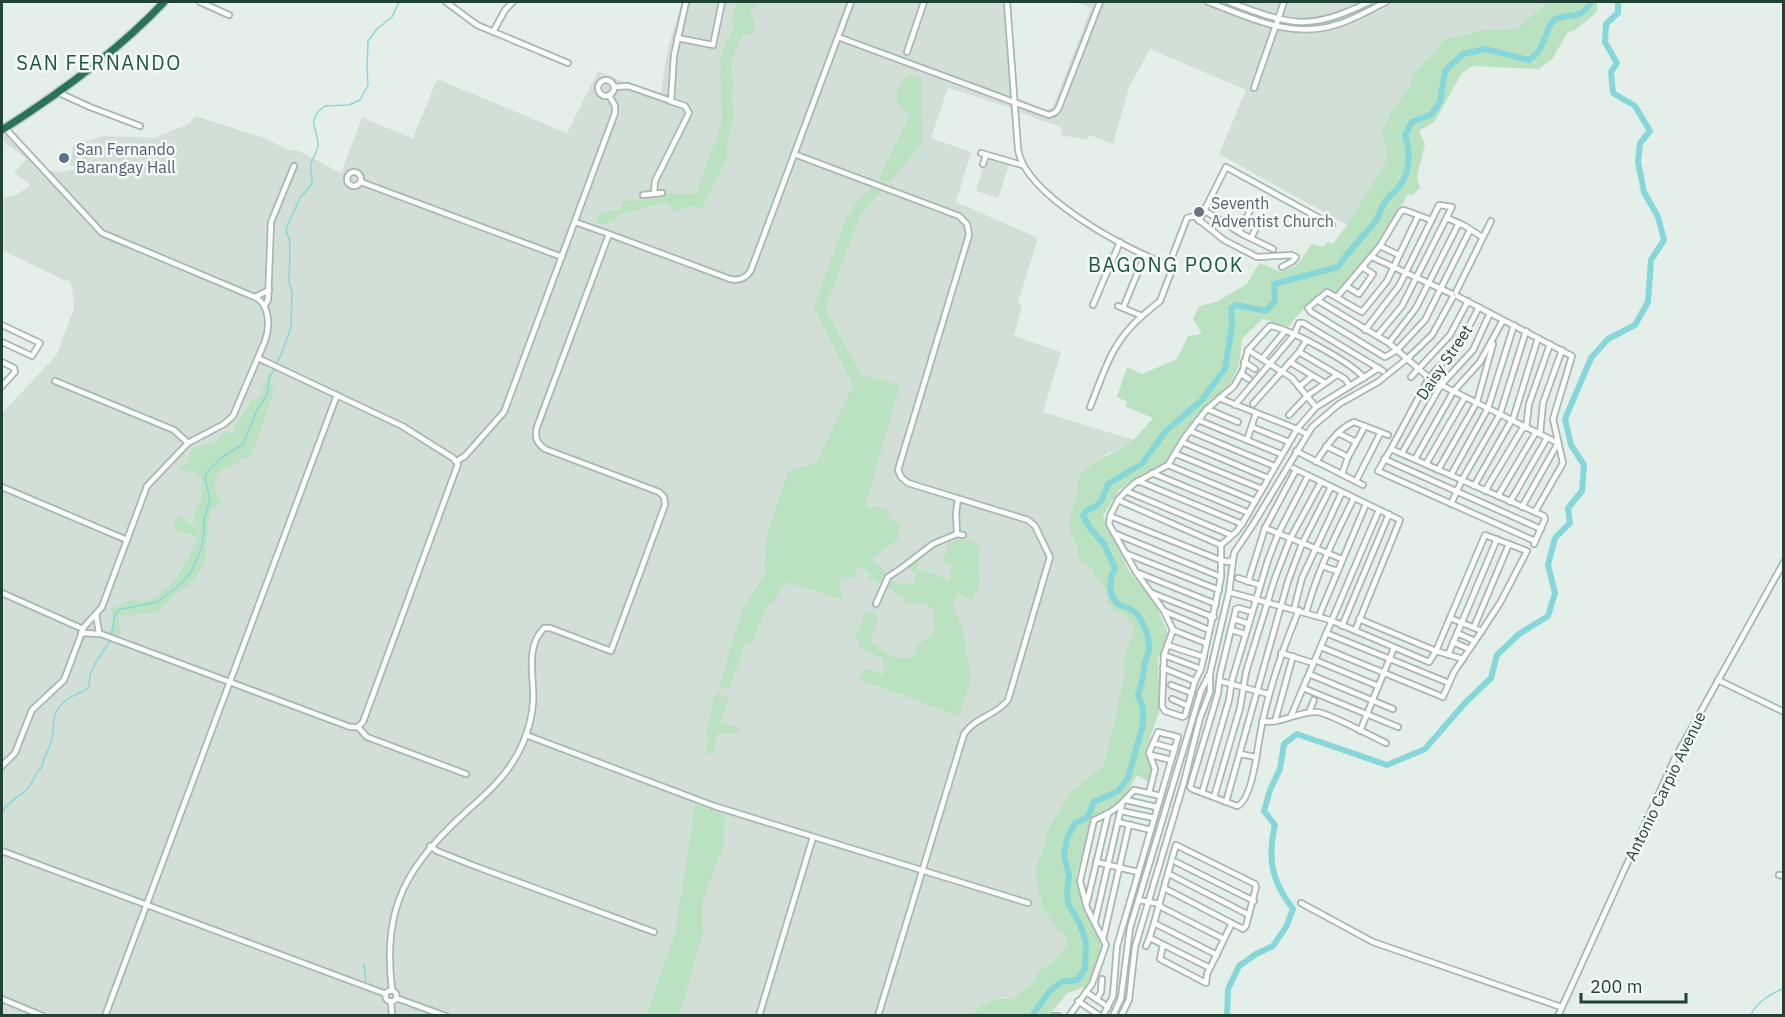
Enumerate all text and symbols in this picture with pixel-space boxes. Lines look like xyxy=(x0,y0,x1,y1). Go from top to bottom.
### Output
district label: SAN FERNANDO xyxy=(16,49,182,76)
place label: San Fernando Barangay Hall xyxy=(76,139,176,177)
marker: San Fernando Barangay Hall xyxy=(57,151,71,165)
place label: Seventh Adventist Church xyxy=(1211,193,1334,231)
marker: Seventh Adventist Church xyxy=(1192,205,1206,219)
district label: BAGONG POOK xyxy=(1088,251,1244,278)
street label: Daisy Street xyxy=(1412,321,1476,403)
street label: Antonio Carpio Avenue xyxy=(1620,708,1710,864)
scale bar xyxy=(1581,966,1686,1004)
text: 200 m xyxy=(1590,975,1642,998)

